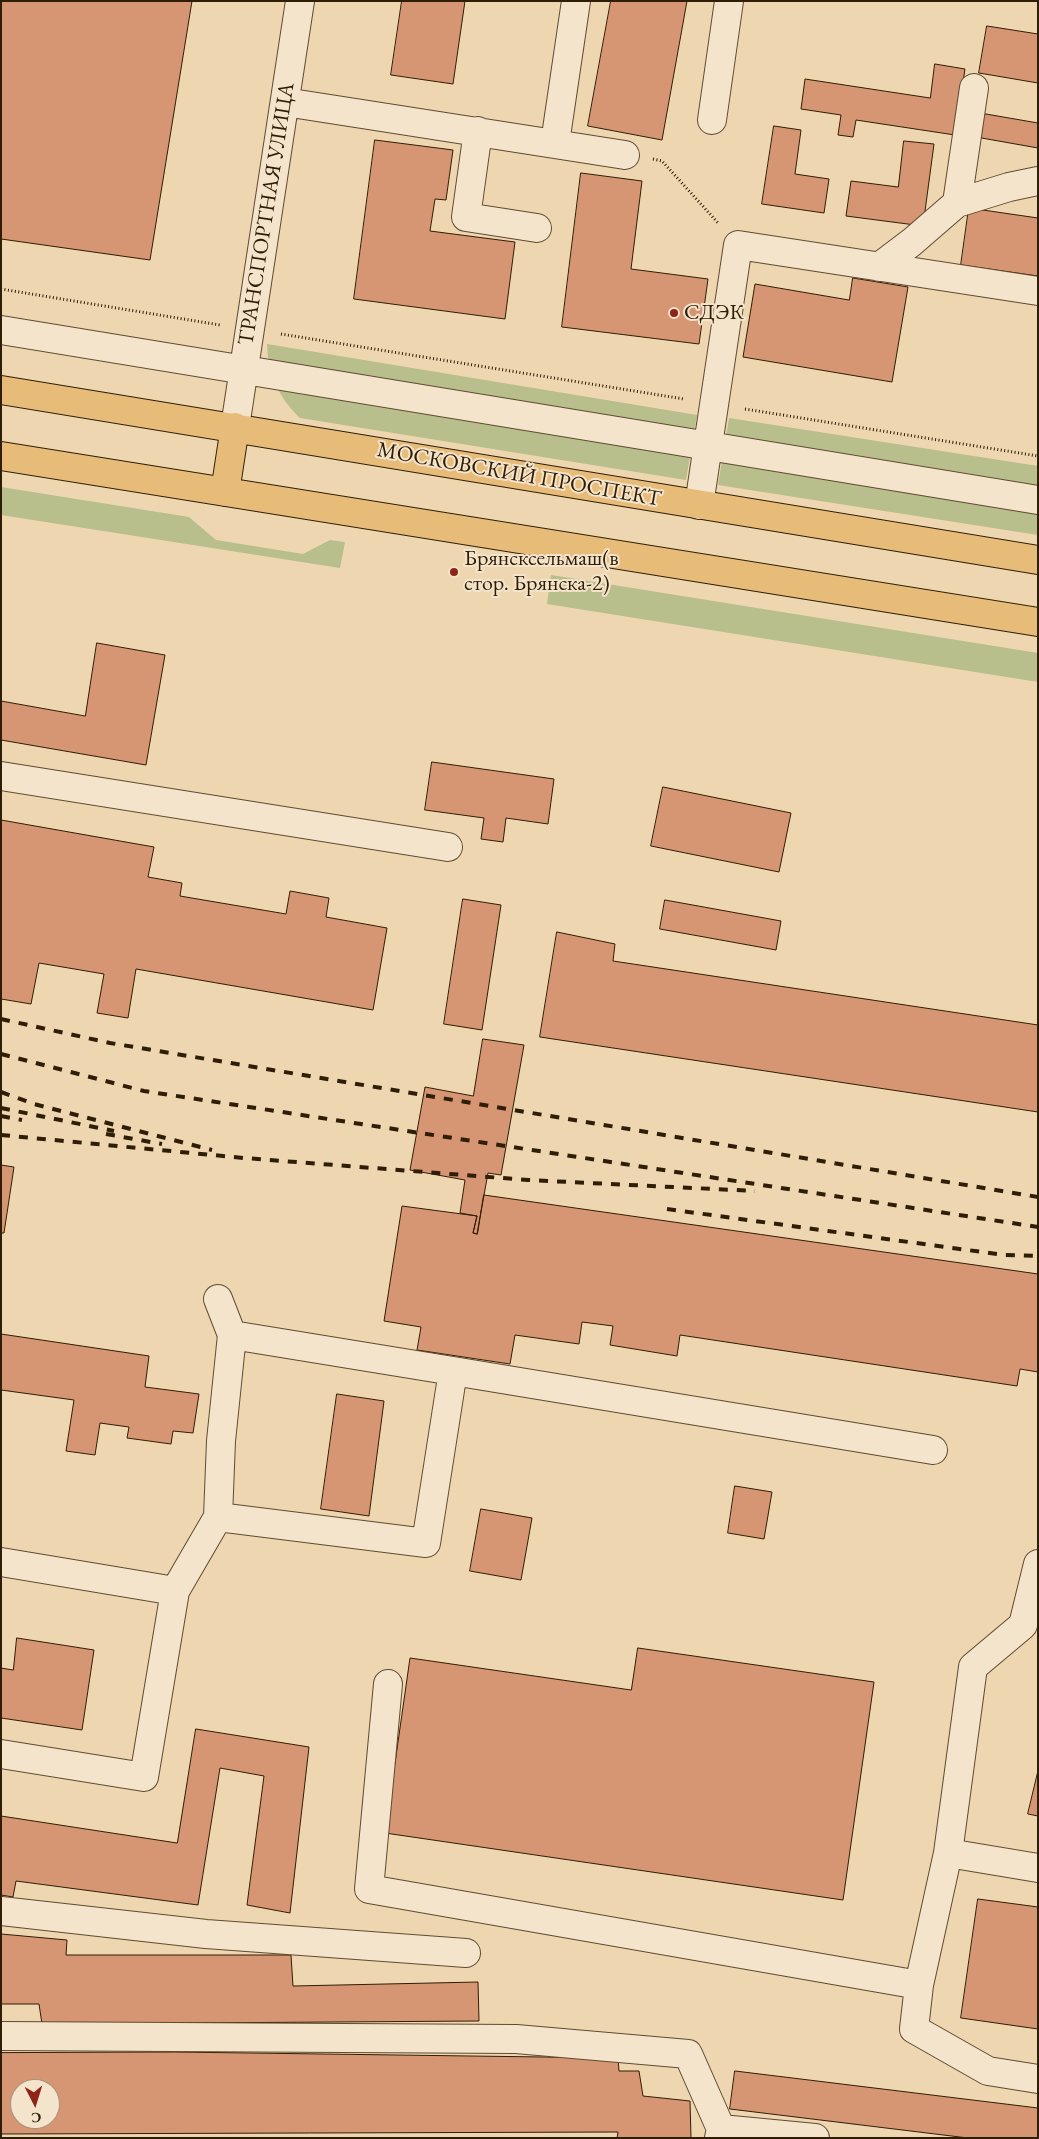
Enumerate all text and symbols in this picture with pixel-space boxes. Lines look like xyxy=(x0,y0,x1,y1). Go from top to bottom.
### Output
street label: ТРАНСПОРТНАЯ УЛИЦА xyxy=(233,81,301,347)
place label: СДЭК xyxy=(684,300,744,326)
marker: СДЭК xyxy=(668,307,680,319)
street label: МОСКОВСКИЙ ПРОСПЕКТ xyxy=(375,437,663,513)
place label: Брянсксельмаш(в стор. Брянска-2) xyxy=(464,546,619,598)
marker: Брянсксельмаш(в стор. Брянска-2) xyxy=(448,566,460,578)
north arrow xyxy=(10,2079,60,2129)
text: С xyxy=(30,2109,42,2127)

